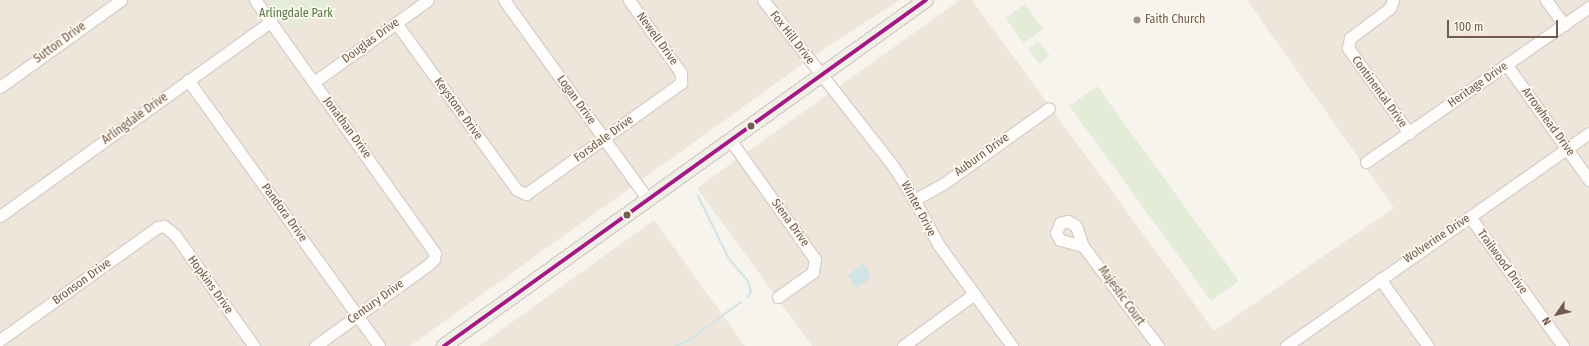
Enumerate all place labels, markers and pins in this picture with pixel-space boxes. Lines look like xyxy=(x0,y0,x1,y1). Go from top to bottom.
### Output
place label: Faith Church xyxy=(1145,13,1205,27)
marker: Faith Church xyxy=(1132,15,1142,25)
unlabelled marker xyxy=(746,121,756,131)
unlabelled marker xyxy=(622,210,632,220)

